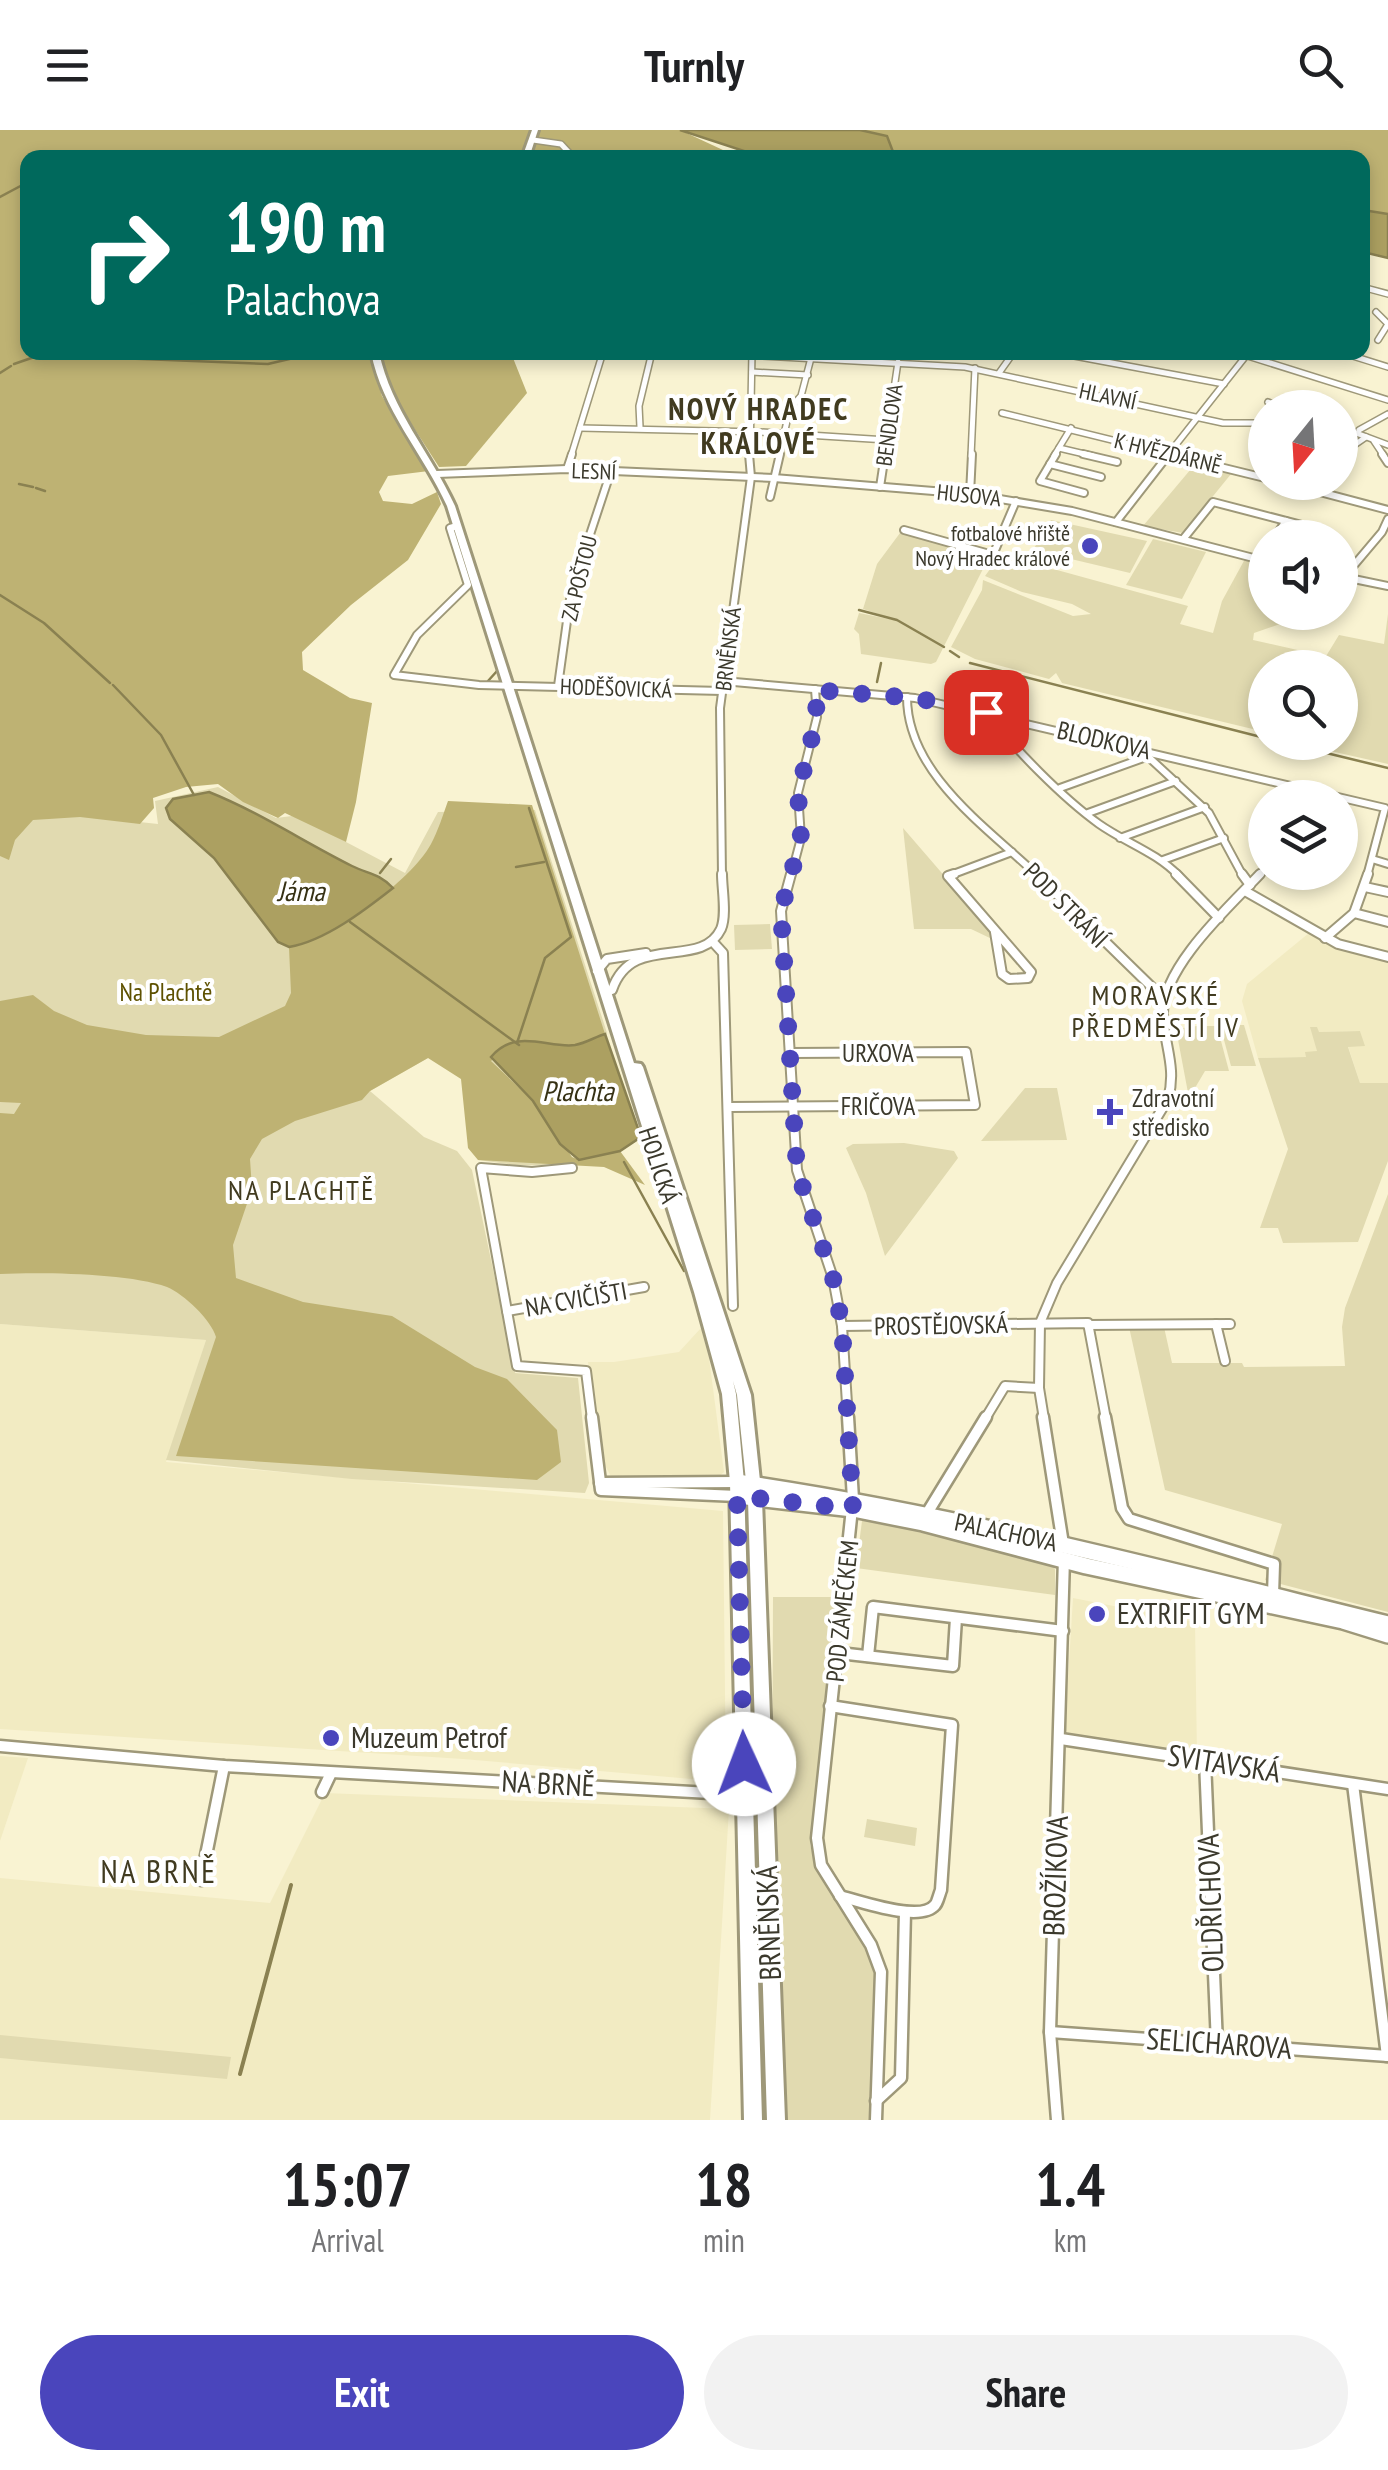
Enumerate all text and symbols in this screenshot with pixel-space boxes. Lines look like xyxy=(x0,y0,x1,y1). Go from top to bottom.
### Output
text: Turnly xyxy=(644,36,744,94)
icon: menu xyxy=(40,38,95,93)
icon: search xyxy=(1293,38,1348,93)
text: 190 m xyxy=(225,181,386,271)
icon: right xyxy=(60,190,190,320)
text: Palachova xyxy=(225,269,381,327)
street label: HLAVNÍ xyxy=(1077,376,1140,416)
street label: BENDLOVA xyxy=(869,382,909,468)
district label: NOVÝ HRADEC KRÁLOVÉ xyxy=(668,389,850,462)
north arrow xyxy=(1248,390,1358,500)
map controls xyxy=(1248,390,1358,890)
street label: K HVĚZDÁRNĚ xyxy=(1112,426,1224,480)
street label: LESNÍ xyxy=(571,456,618,486)
street label: HUSOVA xyxy=(936,478,1003,512)
place label: fotbalové hřiště Nový Hradec králové xyxy=(915,519,1070,572)
button: sound xyxy=(1248,520,1358,630)
street label: ZA POŠTOU xyxy=(555,532,603,624)
marker: fotbalové hřiště Nový Hradec králové xyxy=(1079,535,1101,557)
street label: BRNĚNSKÁ xyxy=(709,605,747,692)
button: search xyxy=(1248,650,1358,760)
pin xyxy=(944,670,1029,755)
street label: HODĚŠOVICKÁ xyxy=(560,672,673,704)
icon: arrive xyxy=(959,685,1014,740)
street label: BLODKOVA xyxy=(1054,714,1154,766)
button: layers xyxy=(1248,780,1358,890)
street label: POD STRÁNÍ xyxy=(1017,856,1115,954)
water label: Jáma xyxy=(276,872,326,909)
park label: Na Plachtě xyxy=(120,976,212,1008)
district label: MORAVSKÉ PŘEDMĚSTÍ IV xyxy=(1071,976,1241,1045)
street label: URXOVA xyxy=(842,1037,914,1069)
water label: Plachta xyxy=(542,1072,616,1109)
place label: Zdravotní středisko xyxy=(1132,1082,1215,1143)
street label: FRIČOVA xyxy=(841,1090,915,1122)
marker: Zdravotní středisko xyxy=(1097,1099,1123,1125)
street label: HOLICKÁ xyxy=(632,1123,686,1207)
district label: NA PLACHTĚ xyxy=(228,1171,376,1208)
street label: NA CVIČIŠTI xyxy=(523,1274,629,1324)
street label: PROSTĚJOVSKÁ xyxy=(874,1308,1008,1342)
street label: PALACHOVA xyxy=(952,1506,1060,1559)
street label: POD ZÁMEČKEM xyxy=(819,1539,865,1683)
place label: EXTRIFIT GYM xyxy=(1117,1593,1265,1632)
marker: EXTRIFIT GYM xyxy=(1086,1603,1108,1625)
position arrow xyxy=(692,1712,796,1816)
place label: Muzeum Petrof xyxy=(351,1717,508,1756)
marker: Muzeum Petrof xyxy=(320,1727,342,1749)
street label: SVITAVSKÁ xyxy=(1165,1734,1284,1791)
street label: NA BRNĚ xyxy=(500,1761,596,1804)
street label: BROŽÍKOVA xyxy=(1033,1814,1076,1937)
street label: OLDŘICHOVA xyxy=(1188,1832,1231,1973)
district label: NA BRNĚ xyxy=(101,1850,217,1892)
street label: BRNĚNSKÁ xyxy=(746,1864,789,1981)
street label: SELICHAROVA xyxy=(1145,2018,1294,2067)
text: 15:07 xyxy=(283,2145,412,2223)
text: 18 xyxy=(695,2145,753,2223)
text: 1.4 xyxy=(1035,2145,1105,2223)
text: Arrival xyxy=(311,2219,384,2261)
text: min xyxy=(703,2219,745,2261)
text: km xyxy=(1054,2219,1087,2261)
button: Exit xyxy=(40,2335,684,2450)
button: Share xyxy=(704,2335,1348,2450)

